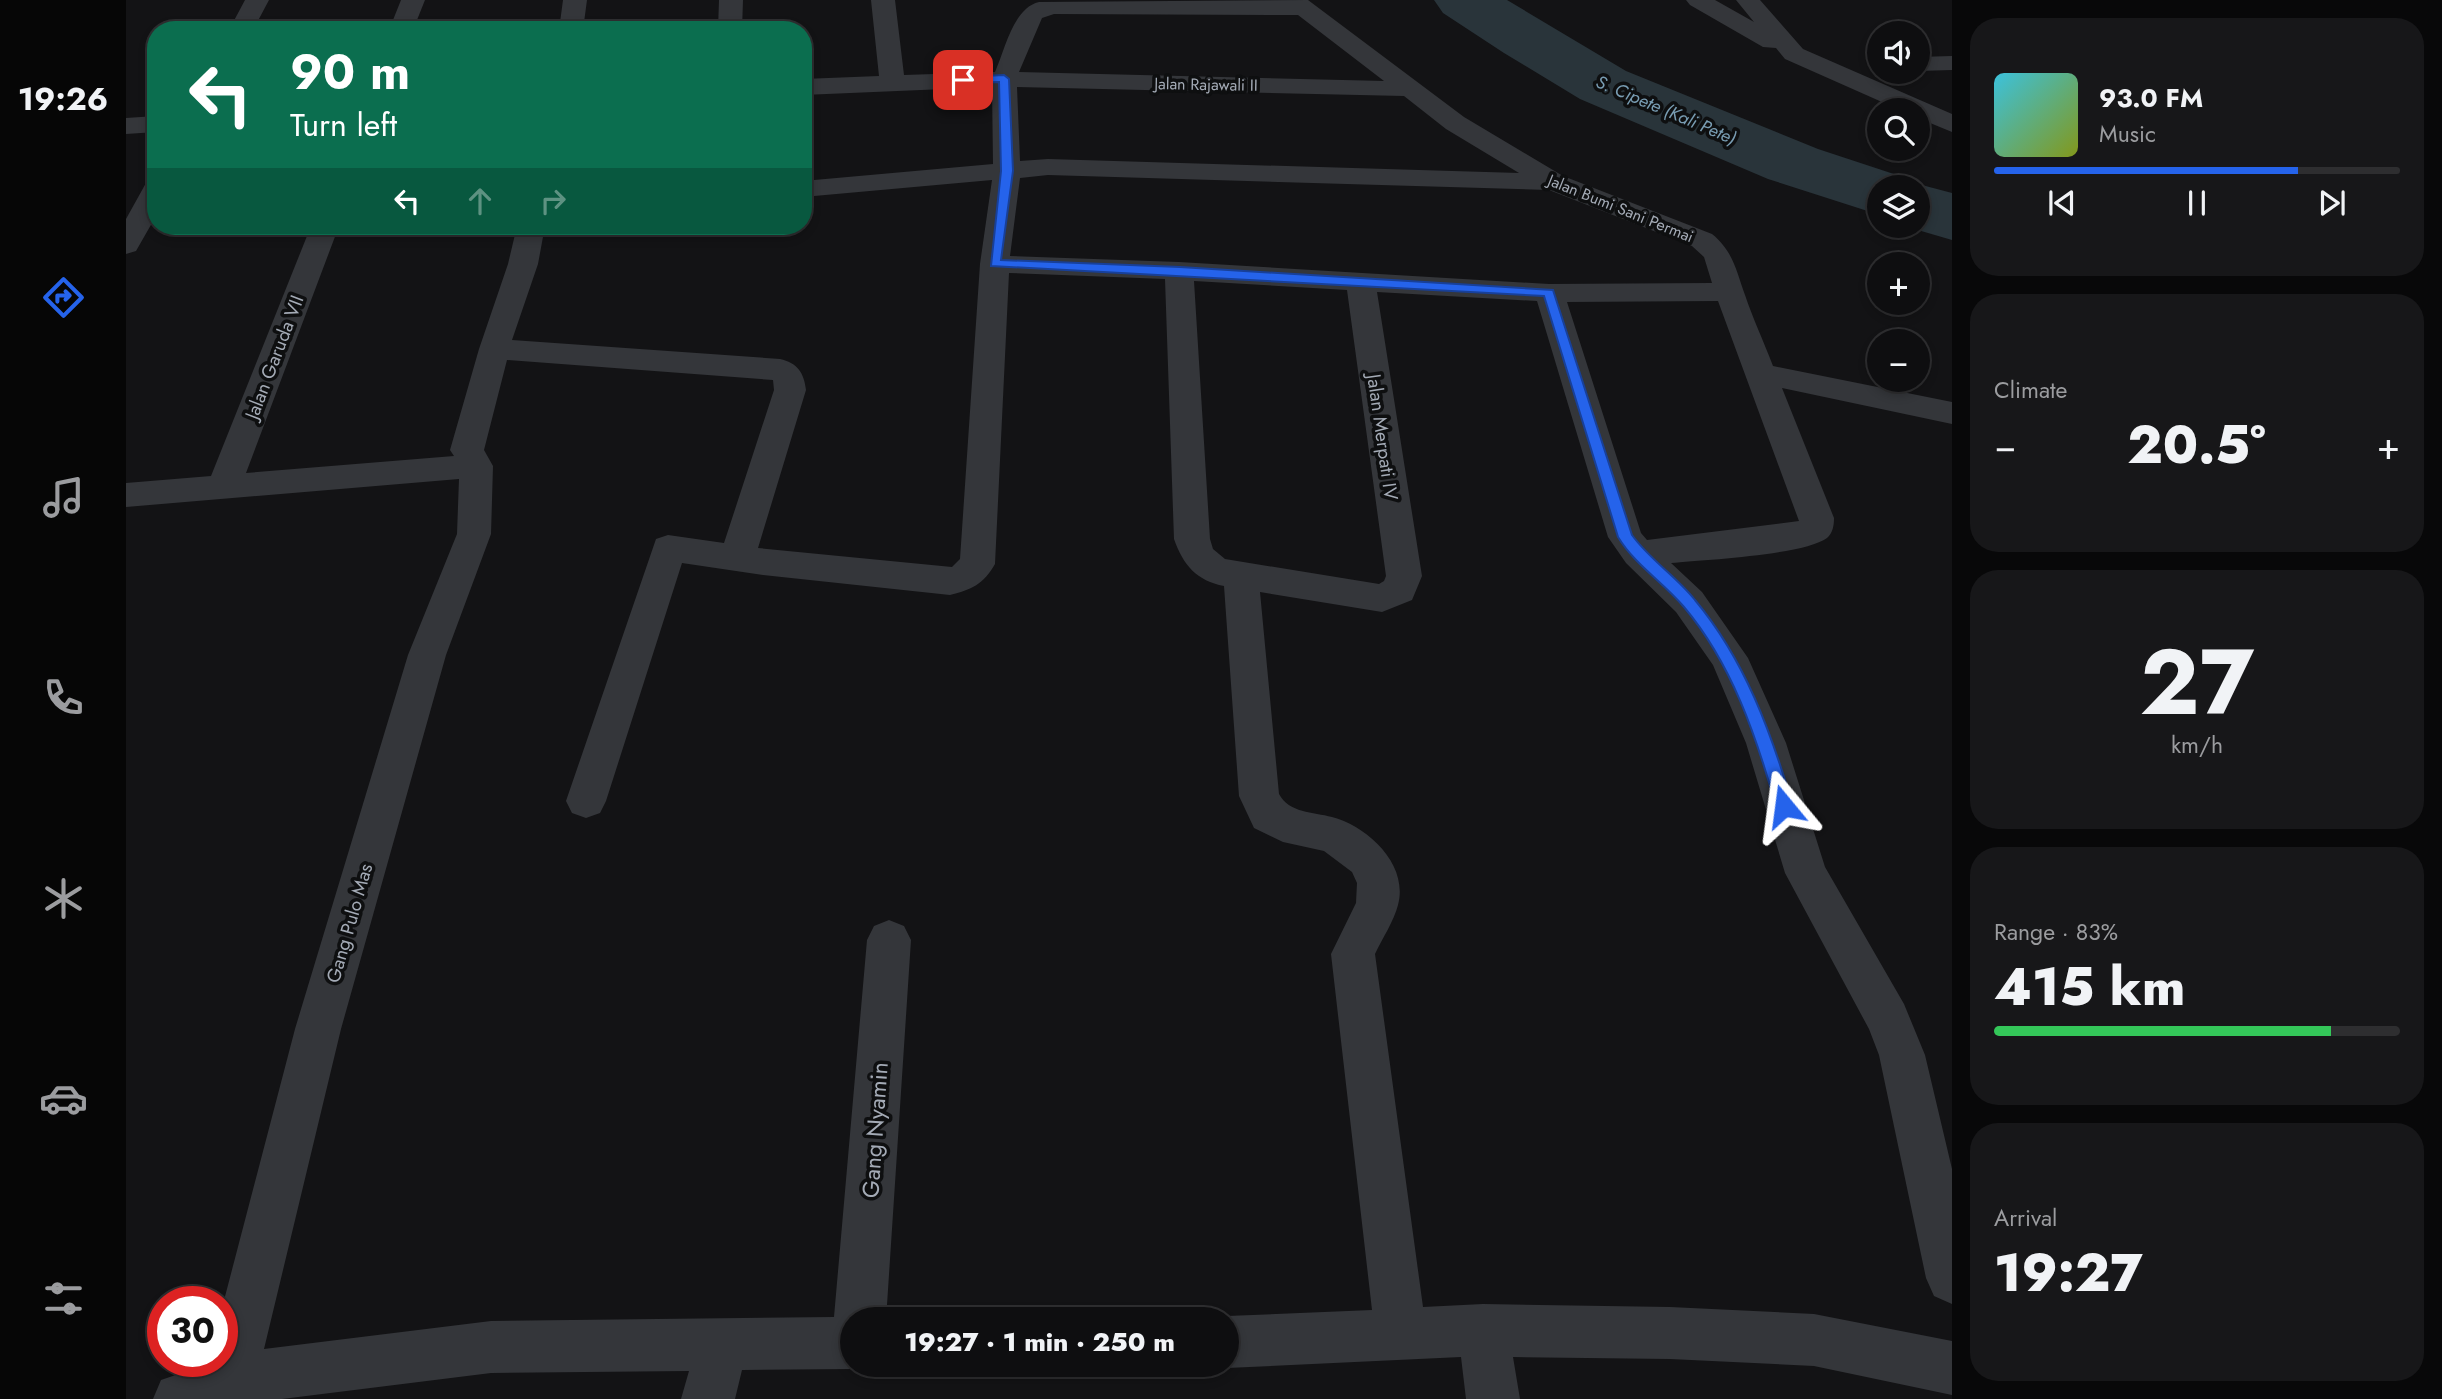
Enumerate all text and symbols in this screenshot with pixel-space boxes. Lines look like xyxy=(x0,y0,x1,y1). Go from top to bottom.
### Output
map controls xyxy=(1867,21,1930,392)
button: sound xyxy=(1867,21,1930,84)
text: 90 m xyxy=(290,37,410,107)
icon: left xyxy=(175,49,266,140)
pin xyxy=(933,50,993,110)
icon: arrive xyxy=(944,61,982,99)
water label: S. Cipete (Kali Pete) xyxy=(1592,69,1740,151)
street label: Jalan Rajawali II xyxy=(1152,72,1258,97)
text: 19:26 xyxy=(18,76,108,122)
text: 93.0 FM xyxy=(2099,79,2203,117)
button: search xyxy=(1867,98,1930,161)
text: Turn left xyxy=(290,102,397,148)
text: Music xyxy=(2099,117,2156,151)
street label: Jalan Bumi Sani Permai xyxy=(1543,168,1697,248)
button: layers xyxy=(1867,175,1930,238)
icon: left xyxy=(388,182,426,220)
icon: ahead xyxy=(461,182,499,220)
icon: right xyxy=(534,182,572,220)
icon: previous xyxy=(2043,184,2081,222)
icon: pause xyxy=(2178,184,2216,222)
icon: next xyxy=(2313,184,2351,222)
button: + xyxy=(1867,252,1930,315)
icon: directions xyxy=(39,273,88,322)
street label: Jalan Garuda VII xyxy=(237,291,311,426)
button: − xyxy=(1867,329,1930,392)
street label: Jalan Merpati IV xyxy=(1360,369,1405,502)
text: Climate xyxy=(1994,373,2067,407)
text: 20.5° xyxy=(2127,407,2266,483)
text: − xyxy=(1994,418,2016,473)
text: + xyxy=(2377,418,2400,473)
icon: music xyxy=(39,473,88,522)
text: 27 xyxy=(2140,617,2254,748)
icon: phone xyxy=(39,673,88,722)
text: km/h xyxy=(2171,728,2223,762)
position arrow xyxy=(1747,769,1821,843)
street label: Gang Pulo Mas xyxy=(320,860,380,986)
icon: climate xyxy=(39,874,88,923)
text: Range · 83% xyxy=(1994,915,2118,949)
text: 415 km xyxy=(1994,949,2185,1025)
street label: Gang Nyamin xyxy=(853,1061,897,1199)
icon: car xyxy=(39,1074,88,1123)
text: Arrival xyxy=(1994,1201,2057,1235)
text: 19:27 xyxy=(1994,1235,2143,1311)
icon: filters xyxy=(39,1274,88,1323)
speed limit sign: 30 xyxy=(147,1286,238,1377)
text: 19:27 · 1 min · 250 m xyxy=(904,1323,1175,1361)

